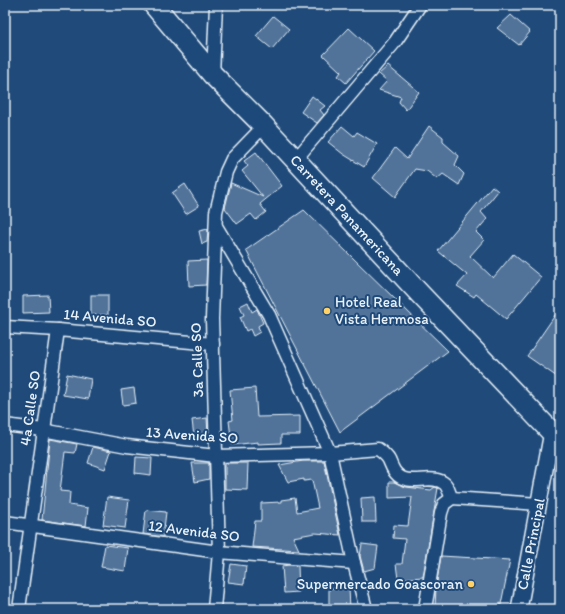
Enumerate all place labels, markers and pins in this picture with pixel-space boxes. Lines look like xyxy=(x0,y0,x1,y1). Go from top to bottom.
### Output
place label: Hotel Real Vista Hermosa xyxy=(335,293,429,328)
marker: Hotel Real Vista Hermosa xyxy=(322,306,332,316)
place label: Supermercado Goascoran xyxy=(297,575,464,593)
marker: Supermercado Goascoran xyxy=(466,579,476,589)

